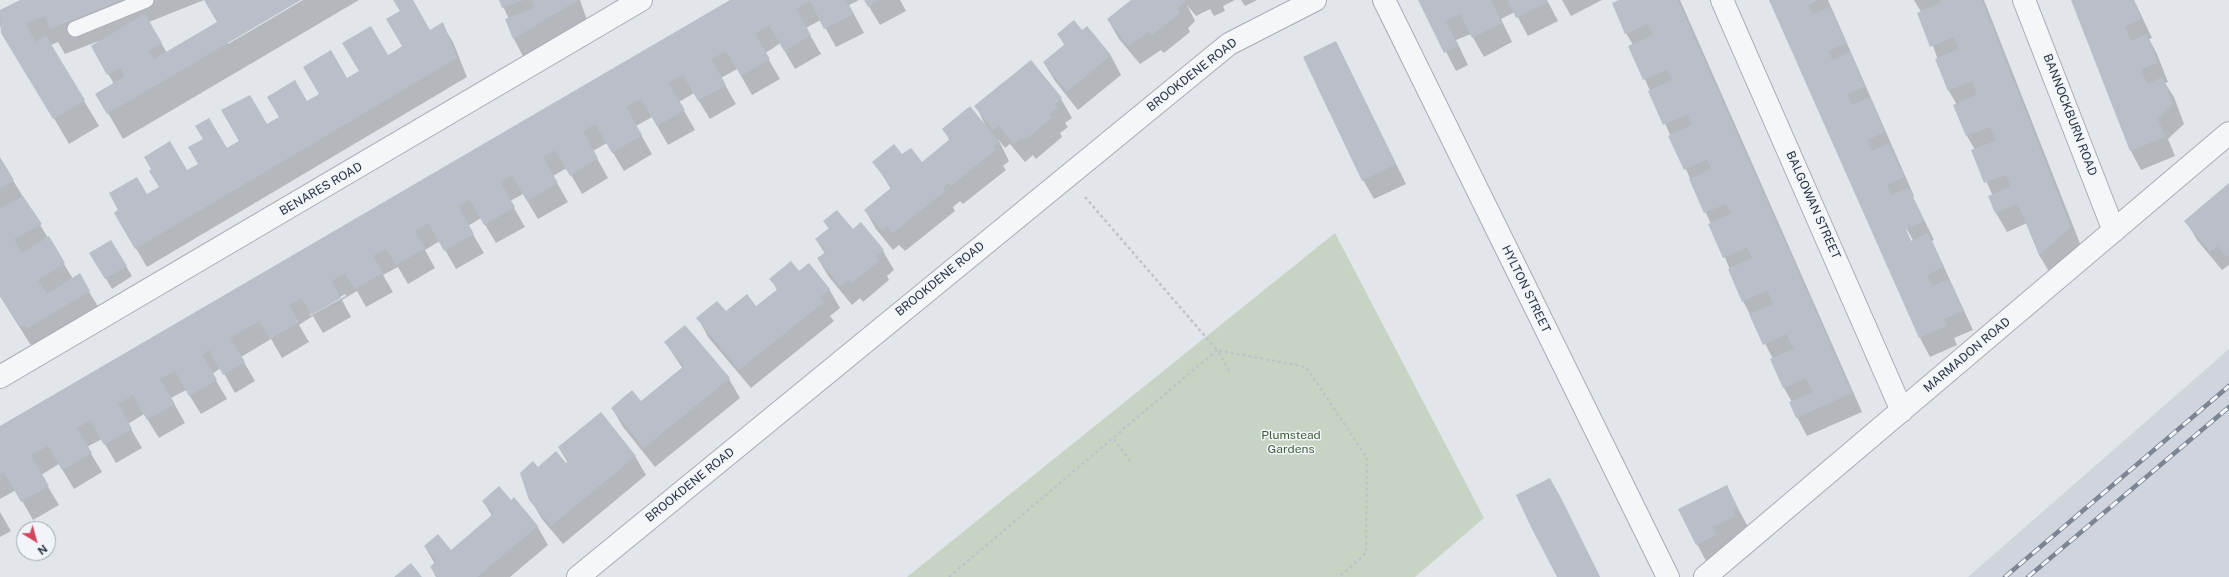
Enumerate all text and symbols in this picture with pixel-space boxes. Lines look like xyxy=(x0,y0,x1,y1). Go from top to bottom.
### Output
street label: BROOKDENE ROAD xyxy=(1144,35,1240,115)
street label: BANNOCKBURN ROAD xyxy=(2040,52,2100,178)
street label: BALGOWAN STREET xyxy=(1783,149,1843,261)
street label: BENARES ROAD xyxy=(277,160,365,218)
street label: BROOKDENE ROAD xyxy=(893,239,987,319)
street label: HYLTON STREET xyxy=(1499,243,1553,335)
street label: MARMADON ROAD xyxy=(1921,315,2013,395)
park label: Plumstead Gardens xyxy=(1261,428,1321,456)
street label: BROOKDENE ROAD xyxy=(643,445,737,525)
north arrow xyxy=(16,521,56,561)
text: N xyxy=(36,542,50,557)

